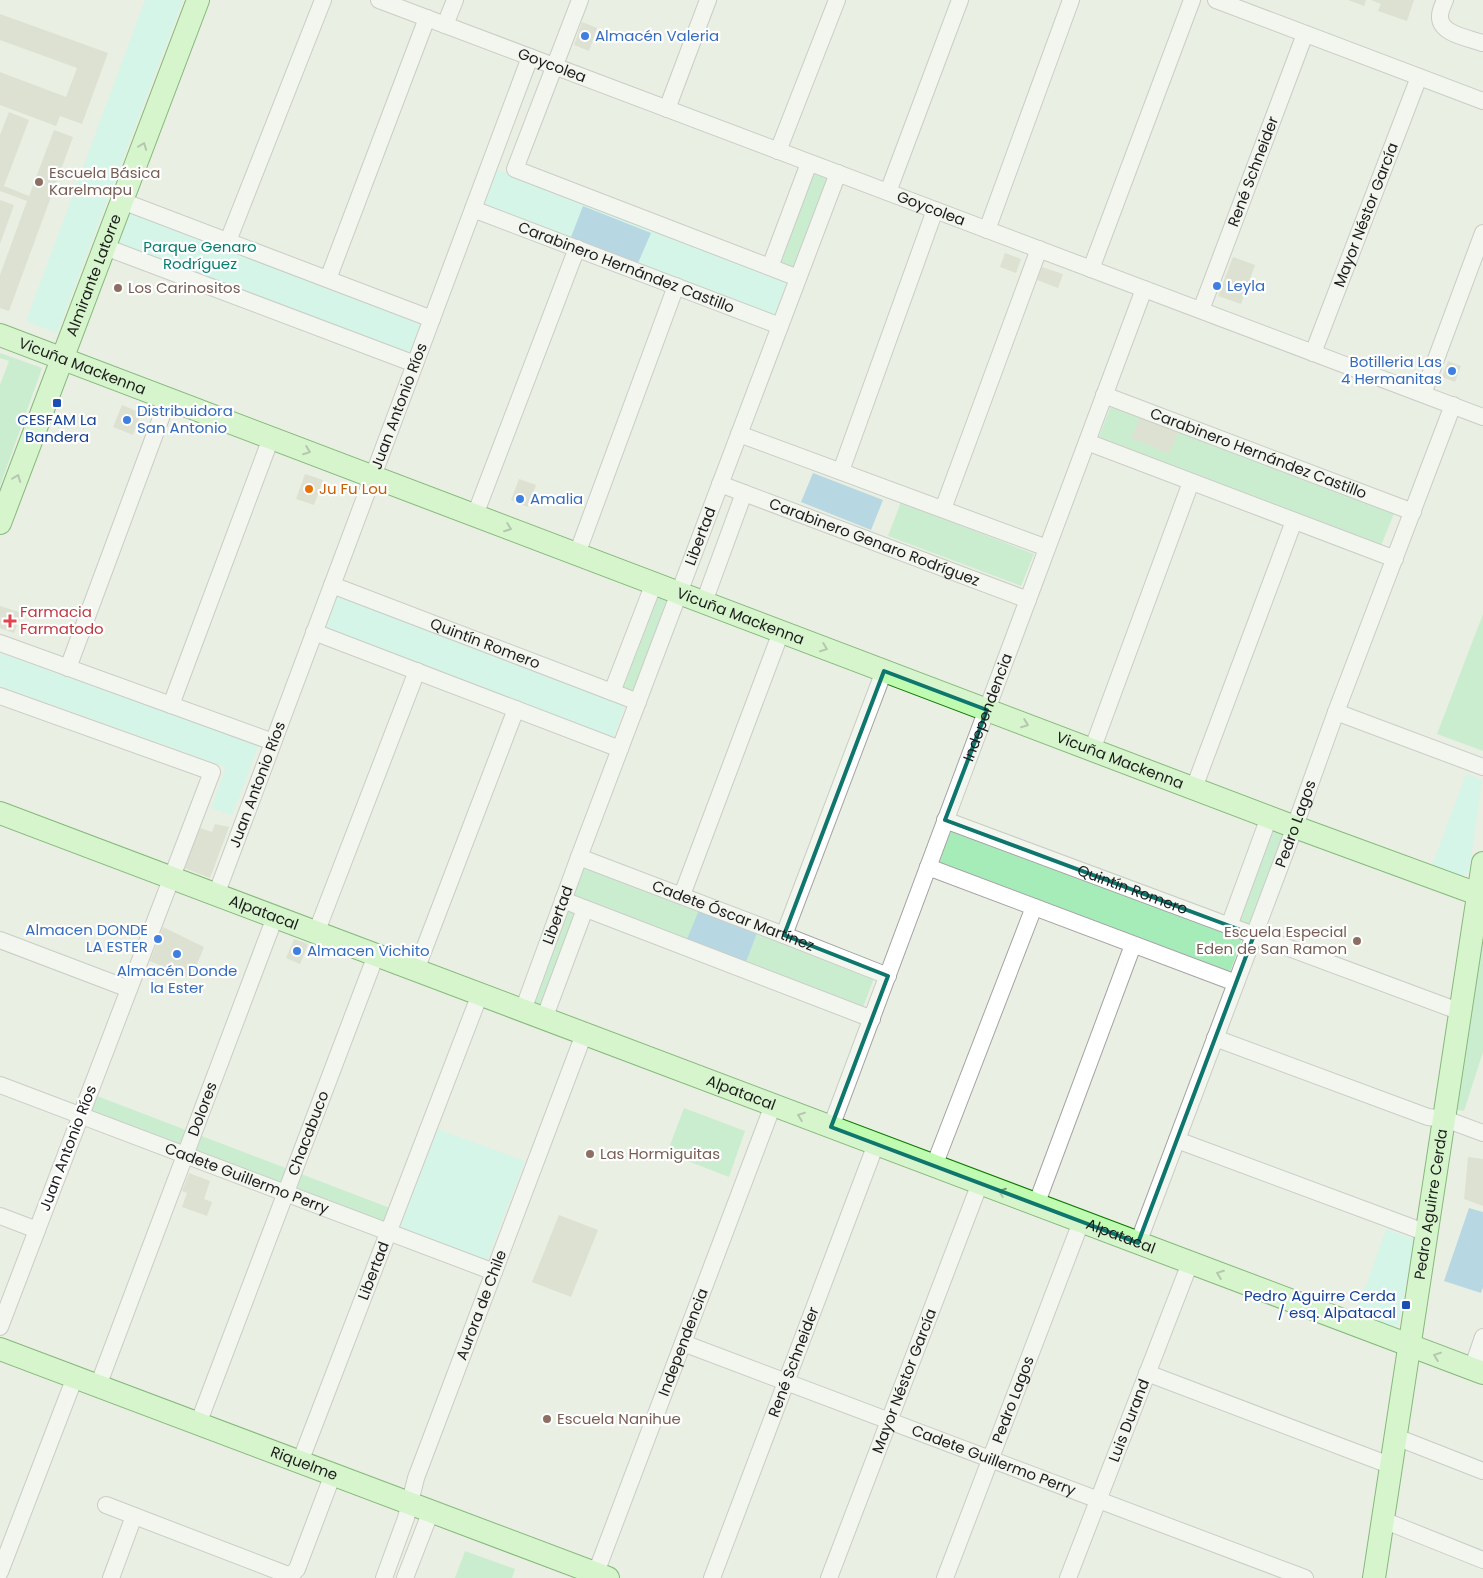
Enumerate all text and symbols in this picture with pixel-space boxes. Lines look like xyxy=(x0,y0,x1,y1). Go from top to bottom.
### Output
place label: Almacén Valeria xyxy=(595,25,719,46)
marker: Almacén Valeria xyxy=(579,30,591,42)
street label: Goycolea xyxy=(515,42,589,87)
street label: René Schneider xyxy=(1222,113,1283,230)
street label: Mayor Néstor García xyxy=(1328,139,1403,290)
one-way arrow xyxy=(137,142,147,150)
place label: Escuela Básica Karelmapu xyxy=(49,162,160,200)
marker: Escuela Básica Karelmapu xyxy=(33,176,45,188)
street label: Goycolea xyxy=(894,186,968,230)
street label: Almirante Latorre xyxy=(61,211,126,339)
street label: Carabinero Hernández Castillo xyxy=(515,216,738,318)
park label: Parque Genaro Rodríguez xyxy=(143,236,257,274)
place label: Leyla xyxy=(1227,275,1265,296)
place label: Los Carinositos xyxy=(128,277,241,298)
marker: Leyla xyxy=(1211,280,1223,292)
marker: Los Carinositos xyxy=(112,282,124,294)
street label: Vicuña Mackenna xyxy=(16,332,149,400)
street label: Juan Antonio Ríos xyxy=(365,340,432,472)
place label: Botilleria Las 4 Hermanitas xyxy=(1341,351,1442,389)
marker: Botilleria Las 4 Hermanitas xyxy=(1446,365,1458,377)
marker: CESFAM La Bandera xyxy=(51,397,63,409)
place label: Distribuidora San Antonio xyxy=(137,400,233,438)
street label: Carabinero Hernández Castillo xyxy=(1147,402,1370,504)
place label: CESFAM La Bandera xyxy=(17,409,97,447)
marker: Distribuidora San Antonio xyxy=(121,414,133,426)
one-way arrow xyxy=(302,445,311,455)
one-way arrow xyxy=(11,474,21,482)
place label: Ju Fu Lou xyxy=(319,478,387,499)
marker: Ju Fu Lou xyxy=(303,483,315,495)
place label: Amalia xyxy=(530,488,583,509)
street label: Carabinero Genaro Rodríguez xyxy=(766,492,983,591)
marker: Amalia xyxy=(514,493,526,505)
street label: Libertad xyxy=(679,504,721,568)
one-way arrow xyxy=(503,522,512,532)
street label: Vicuña Mackenna xyxy=(674,582,807,650)
place label: Farmacia Farmatodo xyxy=(20,601,104,639)
street label: Quintín Romero xyxy=(427,613,543,674)
marker: Farmacia Farmatodo xyxy=(4,615,16,627)
one-way arrow xyxy=(819,642,828,652)
street label: Independencia xyxy=(958,650,1017,764)
street label: Juan Antonio Ríos xyxy=(224,718,290,850)
one-way arrow xyxy=(1020,718,1029,728)
street label: Vicuña Mackenna xyxy=(1053,726,1187,794)
street label: Pedro Lagos xyxy=(1270,777,1321,870)
street label: Quintín Romero xyxy=(1074,859,1191,919)
street label: Cadete Óscar Martínez xyxy=(649,875,818,956)
street label: Libertad xyxy=(537,883,578,947)
street label: Alpatacal xyxy=(226,889,302,935)
place label: Almacen DONDE LA ESTER xyxy=(25,919,148,957)
place label: Escuela Especial Eden de San Ramon xyxy=(1196,921,1347,959)
marker: Almacen DONDE LA ESTER xyxy=(152,933,164,945)
marker: Escuela Especial Eden de San Ramon xyxy=(1351,935,1363,947)
place label: Almacen Vichito xyxy=(307,940,430,961)
marker: Almacen Vichito xyxy=(291,945,303,957)
marker: Almacén Donde la Ester xyxy=(171,948,183,960)
place label: Almacén Donde la Ester xyxy=(117,960,237,998)
street label: Alpatacal xyxy=(703,1070,779,1115)
street label: Dolores xyxy=(182,1079,222,1139)
street label: Juan Antonio Ríos xyxy=(34,1082,101,1214)
street label: Chacabuco xyxy=(282,1088,334,1178)
one-way arrow xyxy=(797,1112,806,1122)
street label: Pedro Aguirre Cerda xyxy=(1409,1127,1452,1281)
street label: Cadete Guillermo Perry xyxy=(162,1137,333,1219)
place label: Las Hormiguitas xyxy=(600,1143,720,1164)
marker: Las Hormiguitas xyxy=(584,1148,596,1160)
one-way arrow xyxy=(999,1188,1007,1198)
street label: Alpatacal xyxy=(1083,1213,1159,1258)
street label: Libertad xyxy=(352,1238,394,1303)
street label: Aurora de Chile xyxy=(451,1247,511,1363)
one-way arrow xyxy=(1216,1270,1225,1280)
street label: Independencia xyxy=(653,1285,713,1399)
place label: Pedro Aguirre Cerda / esq. Alpatacal xyxy=(1244,1285,1396,1323)
marker: Pedro Aguirre Cerda / esq. Alpatacal xyxy=(1400,1299,1412,1311)
street label: René Schneider xyxy=(763,1303,824,1420)
street label: Mayor Néstor García xyxy=(867,1305,941,1456)
one-way arrow xyxy=(1434,1352,1442,1362)
street label: Pedro Lagos xyxy=(987,1353,1039,1446)
street label: Luis Durand xyxy=(1103,1376,1154,1465)
place label: Escuela Nanihue xyxy=(557,1408,681,1429)
marker: Escuela Nanihue xyxy=(541,1413,553,1425)
street label: Cadete Guillermo Perry xyxy=(909,1419,1079,1501)
street label: Riquelme xyxy=(268,1441,341,1485)

